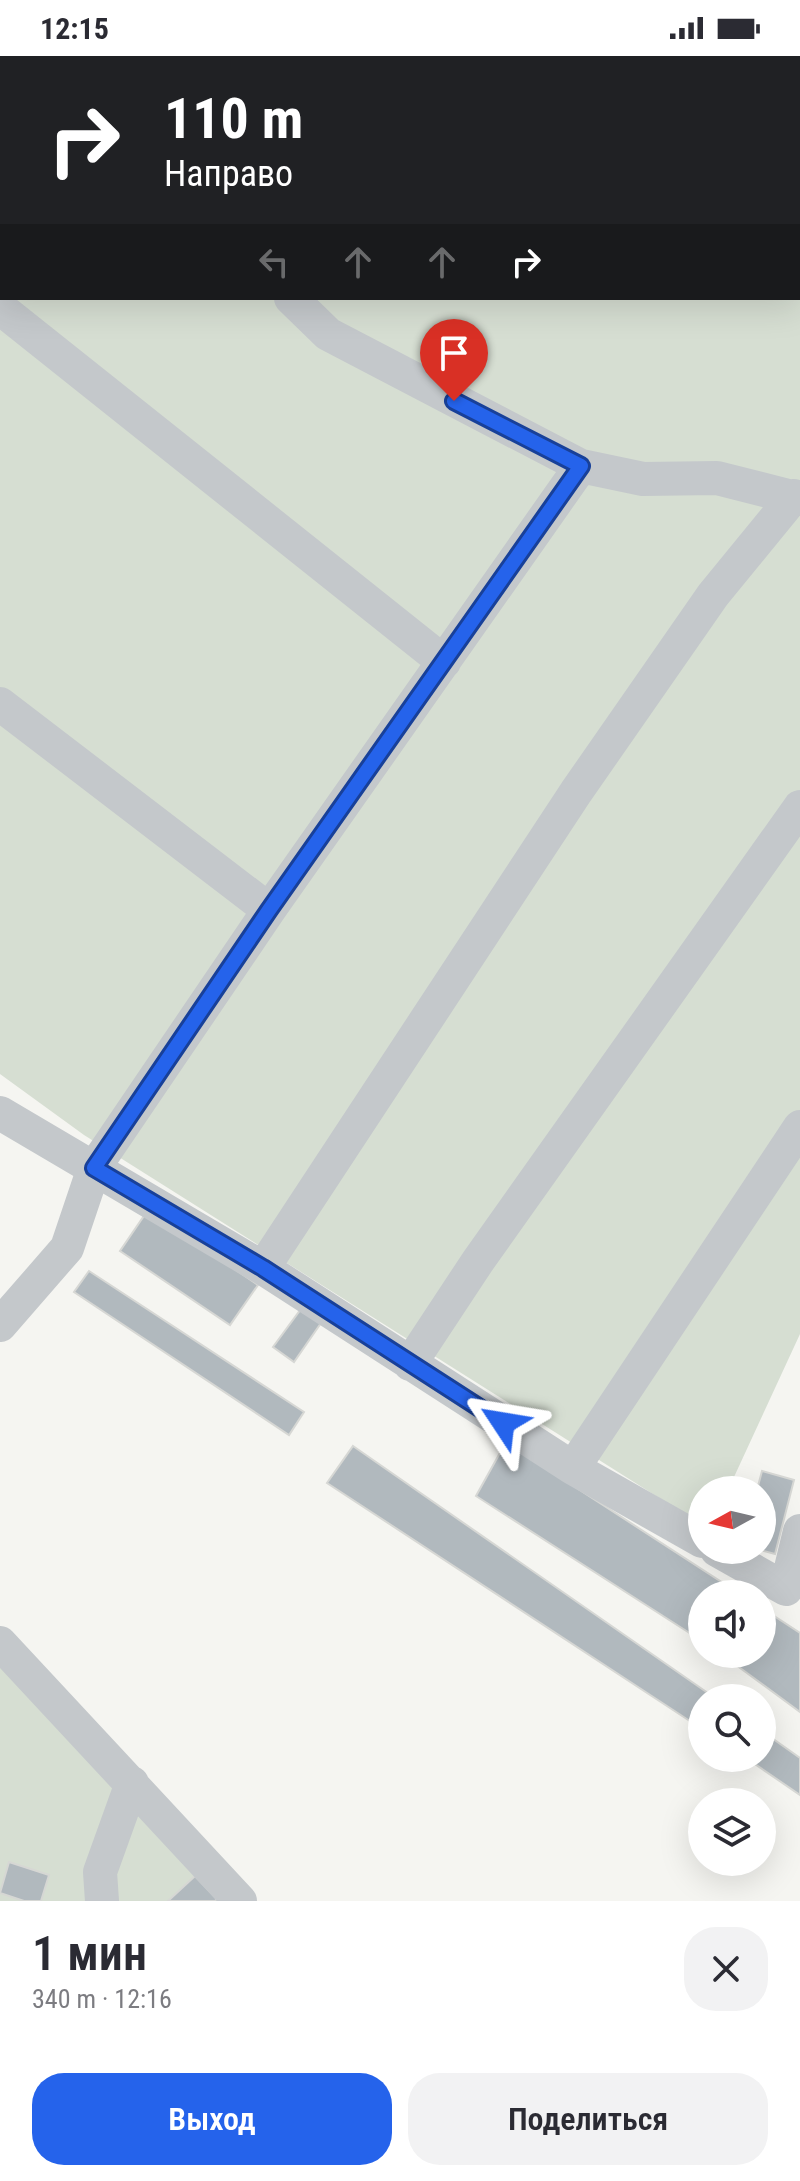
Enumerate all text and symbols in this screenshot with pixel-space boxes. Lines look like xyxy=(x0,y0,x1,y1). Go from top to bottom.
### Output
text: 12:15 xyxy=(40,11,109,46)
text: 110 m xyxy=(164,86,303,152)
icon: right xyxy=(32,88,136,192)
text: Направо xyxy=(164,153,293,195)
icon: left xyxy=(252,240,296,284)
icon: ahead xyxy=(336,240,380,284)
icon: ahead xyxy=(420,240,464,284)
icon: right xyxy=(504,240,548,284)
pin xyxy=(420,319,488,401)
icon: arrive xyxy=(432,331,476,375)
position arrow xyxy=(461,1381,545,1465)
north arrow xyxy=(688,1476,776,1564)
map controls xyxy=(688,1476,776,1876)
button: sound xyxy=(688,1580,776,1668)
button: search xyxy=(688,1684,776,1772)
button: layers xyxy=(688,1788,776,1876)
text: 1 мин xyxy=(32,1925,147,1982)
button: close xyxy=(684,1927,768,2011)
text: 340 m · 12:16 xyxy=(32,1984,172,2014)
button: Выход xyxy=(32,2073,392,2165)
button: Поделиться xyxy=(408,2073,768,2165)

